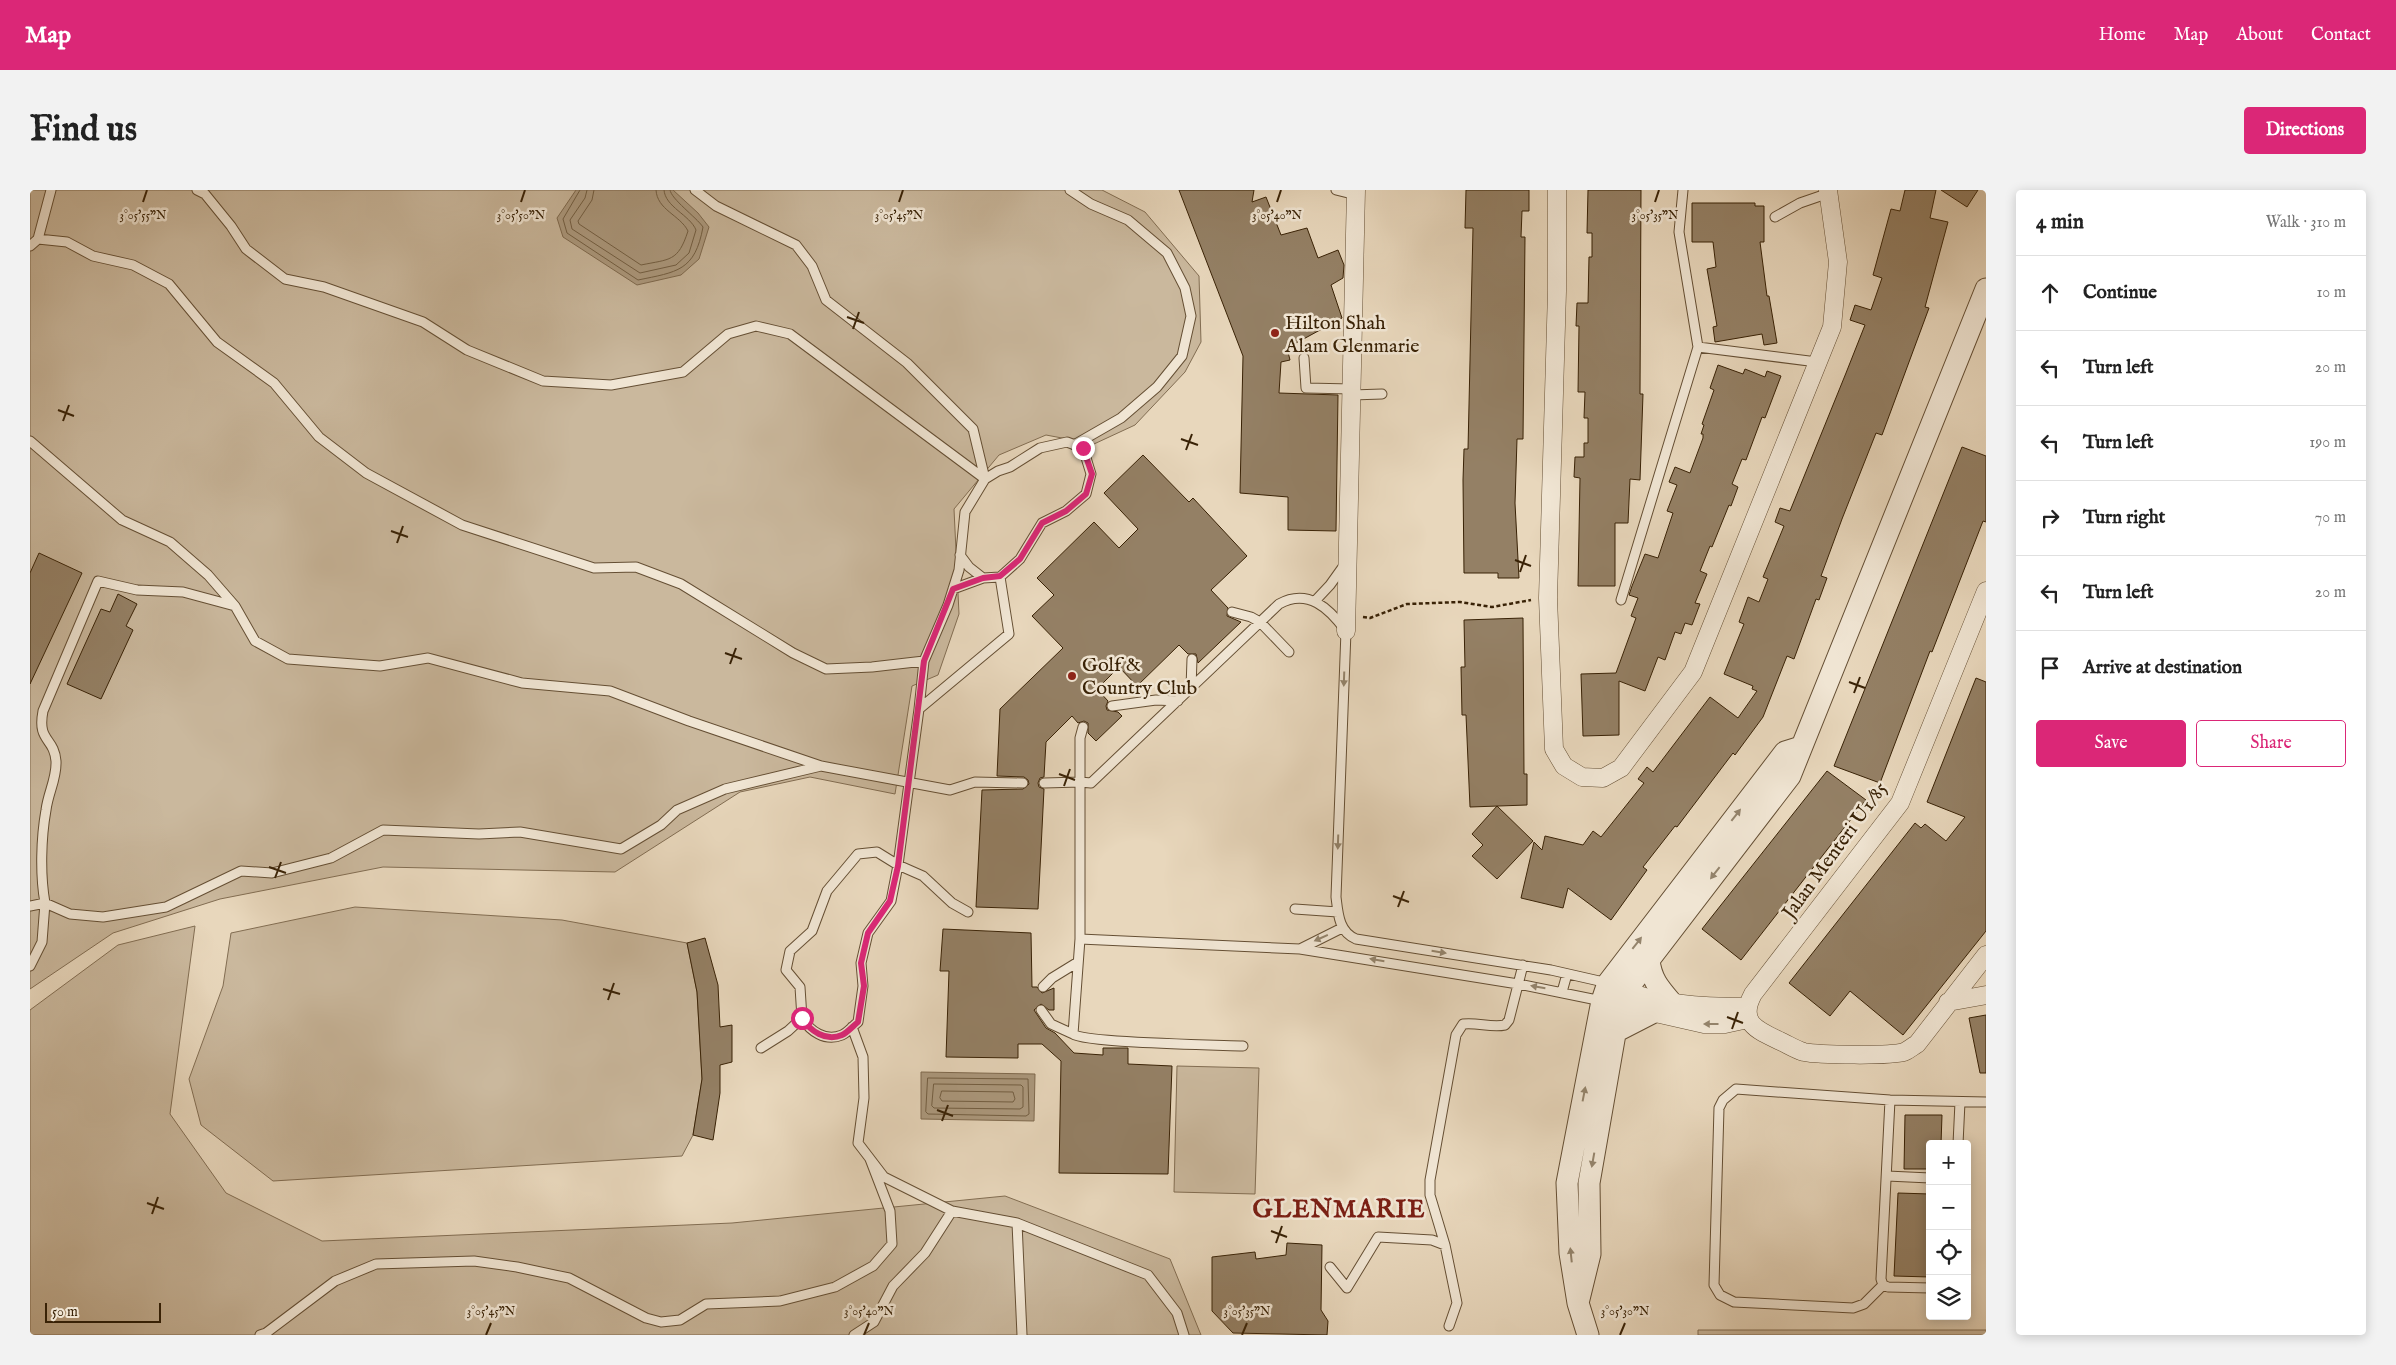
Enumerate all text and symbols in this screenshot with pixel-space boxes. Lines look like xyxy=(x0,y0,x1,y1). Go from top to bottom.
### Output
text: Map xyxy=(25,20,71,51)
text: Home xyxy=(2099,24,2146,47)
text: Map xyxy=(2174,24,2208,47)
text: About xyxy=(2236,24,2283,47)
text: Contact xyxy=(2311,24,2371,47)
button: Directions xyxy=(2244,107,2366,154)
text: Find us xyxy=(30,108,137,153)
text: 3°05'55"N xyxy=(120,208,167,223)
text: 3°05'50"N xyxy=(497,208,546,223)
text: 3°05'45"N xyxy=(875,208,924,223)
text: 3°05'40"N xyxy=(1252,208,1303,223)
text: 3°05'35"N xyxy=(1631,208,1679,223)
text: 4 min xyxy=(2036,209,2084,236)
text: Walk · 310 m xyxy=(2266,213,2346,233)
icon: ahead xyxy=(2036,279,2064,307)
text: Continue xyxy=(2083,281,2157,305)
text: 10 m xyxy=(2316,283,2346,303)
place label: Hilton Shah Alam Glenmarie xyxy=(1284,311,1419,359)
marker: Hilton Shah Alam Glenmarie xyxy=(1269,327,1281,339)
icon: left xyxy=(2036,354,2064,382)
text: Turn left xyxy=(2083,356,2154,380)
text: 20 m xyxy=(2315,358,2346,378)
icon: left xyxy=(2036,429,2064,457)
text: Turn left xyxy=(2083,431,2154,455)
text: 190 m xyxy=(2309,433,2346,453)
route end xyxy=(1072,437,1095,460)
icon: right xyxy=(2036,504,2064,532)
text: Turn right xyxy=(2083,506,2165,530)
text: 70 m xyxy=(2315,508,2346,528)
icon: left xyxy=(2036,579,2064,607)
text: Turn left xyxy=(2083,581,2154,605)
text: 20 m xyxy=(2315,583,2346,603)
place label: Golf & Country Club xyxy=(1082,653,1197,701)
icon: arrive xyxy=(2036,654,2064,682)
text: Arrive at destination xyxy=(2083,656,2242,680)
marker: Golf & Country Club xyxy=(1066,670,1078,682)
one-way arrow xyxy=(1339,672,1347,688)
button: Save xyxy=(2036,720,2186,767)
button: Share xyxy=(2196,720,2346,767)
street label: Jalan Menteri U1/85 xyxy=(1776,777,1893,926)
one-way arrow xyxy=(1731,809,1742,822)
one-way arrow xyxy=(1334,834,1342,850)
one-way arrow xyxy=(1710,866,1721,879)
one-way arrow xyxy=(1314,935,1328,943)
one-way arrow xyxy=(1632,937,1642,950)
one-way arrow xyxy=(1431,948,1447,956)
one-way arrow xyxy=(1369,956,1385,964)
one-way arrow xyxy=(1529,983,1545,991)
route start xyxy=(791,1007,814,1030)
one-way arrow xyxy=(1703,1020,1719,1028)
one-way arrow xyxy=(1580,1086,1588,1102)
map controls xyxy=(1926,1140,1971,1320)
button: + xyxy=(1926,1140,1971,1185)
one-way arrow xyxy=(1589,1152,1597,1168)
button: − xyxy=(1926,1185,1971,1230)
district label: GLENMARIE xyxy=(1253,1194,1425,1226)
button: locate xyxy=(1926,1230,1971,1275)
one-way arrow xyxy=(1567,1246,1575,1262)
button: layers xyxy=(1926,1275,1971,1320)
scale bar xyxy=(45,1300,161,1323)
text: 50 m xyxy=(52,1303,78,1321)
text: 3°05'45"N xyxy=(467,1304,516,1319)
text: 3°05'40"N xyxy=(844,1304,895,1319)
text: 3°05'35"N xyxy=(1223,1304,1271,1319)
text: 3°05'30"N xyxy=(1601,1304,1650,1319)

